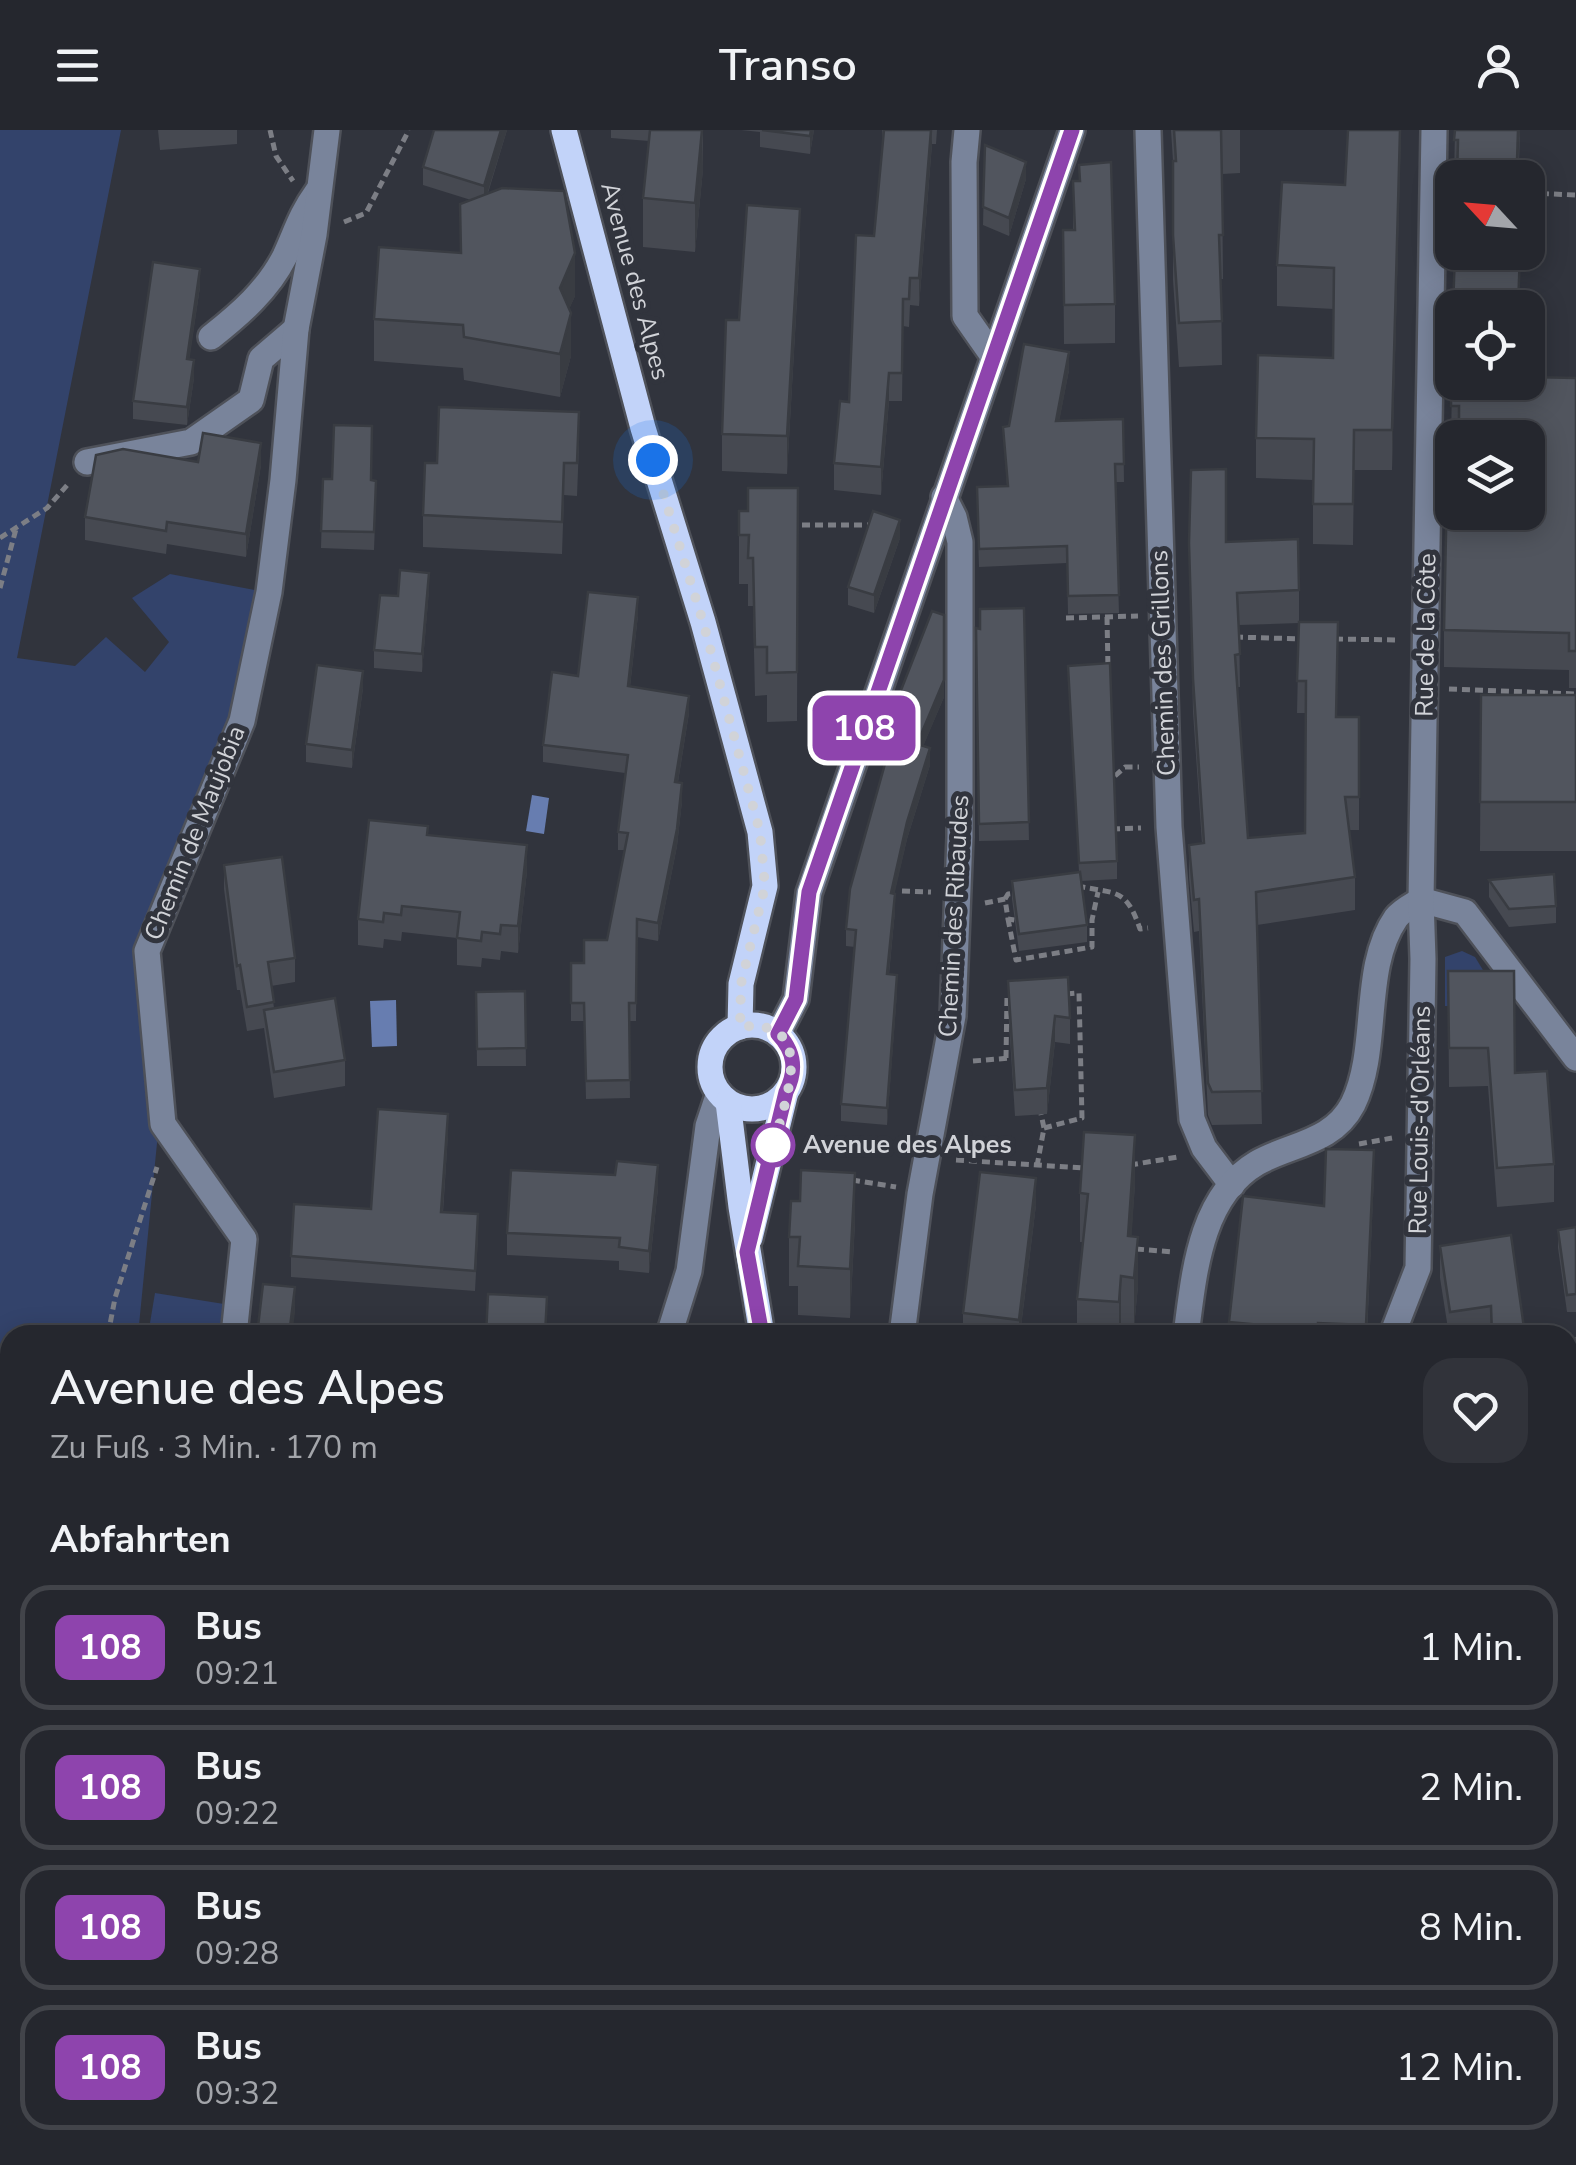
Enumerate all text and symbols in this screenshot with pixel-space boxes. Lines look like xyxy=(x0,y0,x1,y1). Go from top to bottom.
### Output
text: Transo xyxy=(719,35,857,96)
icon: menu xyxy=(50,38,105,93)
icon: person xyxy=(1471,38,1526,93)
north arrow xyxy=(1435,160,1545,270)
map controls xyxy=(1435,160,1545,530)
street label: Avenue des Alpes xyxy=(592,178,678,384)
button: locate xyxy=(1435,290,1545,400)
button: layers xyxy=(1435,420,1545,530)
your location xyxy=(628,435,678,485)
street label: Chemin des Grillons xyxy=(1142,549,1184,777)
street label: Rue de la Côte xyxy=(1408,553,1444,717)
line badge: 108 xyxy=(806,696,922,760)
text: 108 xyxy=(832,705,896,752)
street label: Chemin de Maujobia xyxy=(136,721,254,945)
street label: Chemin des Ribaudes xyxy=(931,794,977,1038)
street label: Rue Louis-d'Orléans xyxy=(1401,1005,1439,1235)
marker: Avenue des Alpes xyxy=(752,1124,794,1166)
place label: Avenue des Alpes xyxy=(803,1128,1012,1162)
text: Avenue des Alpes xyxy=(50,1355,445,1421)
button: heart xyxy=(1423,1358,1528,1463)
text: Zu Fuß · 3 Min. · 170 m xyxy=(50,1426,378,1469)
text: Abfahrten xyxy=(50,1514,231,1565)
text: Bus xyxy=(195,1601,262,1652)
text: 1 Min. xyxy=(1419,1622,1523,1673)
text: 108 xyxy=(78,1624,142,1671)
text: 09:21 xyxy=(195,1652,279,1695)
text: Bus xyxy=(195,1741,262,1792)
text: 2 Min. xyxy=(1419,1762,1523,1813)
text: 108 xyxy=(78,1764,142,1811)
text: 09:22 xyxy=(195,1792,279,1835)
text: Bus xyxy=(195,1881,262,1932)
text: 8 Min. xyxy=(1419,1902,1523,1953)
text: 108 xyxy=(78,1904,142,1951)
text: 09:28 xyxy=(195,1932,279,1975)
text: Bus xyxy=(195,2021,262,2072)
text: 12 Min. xyxy=(1396,2042,1523,2093)
text: 108 xyxy=(78,2044,142,2091)
text: 09:32 xyxy=(195,2072,279,2115)

